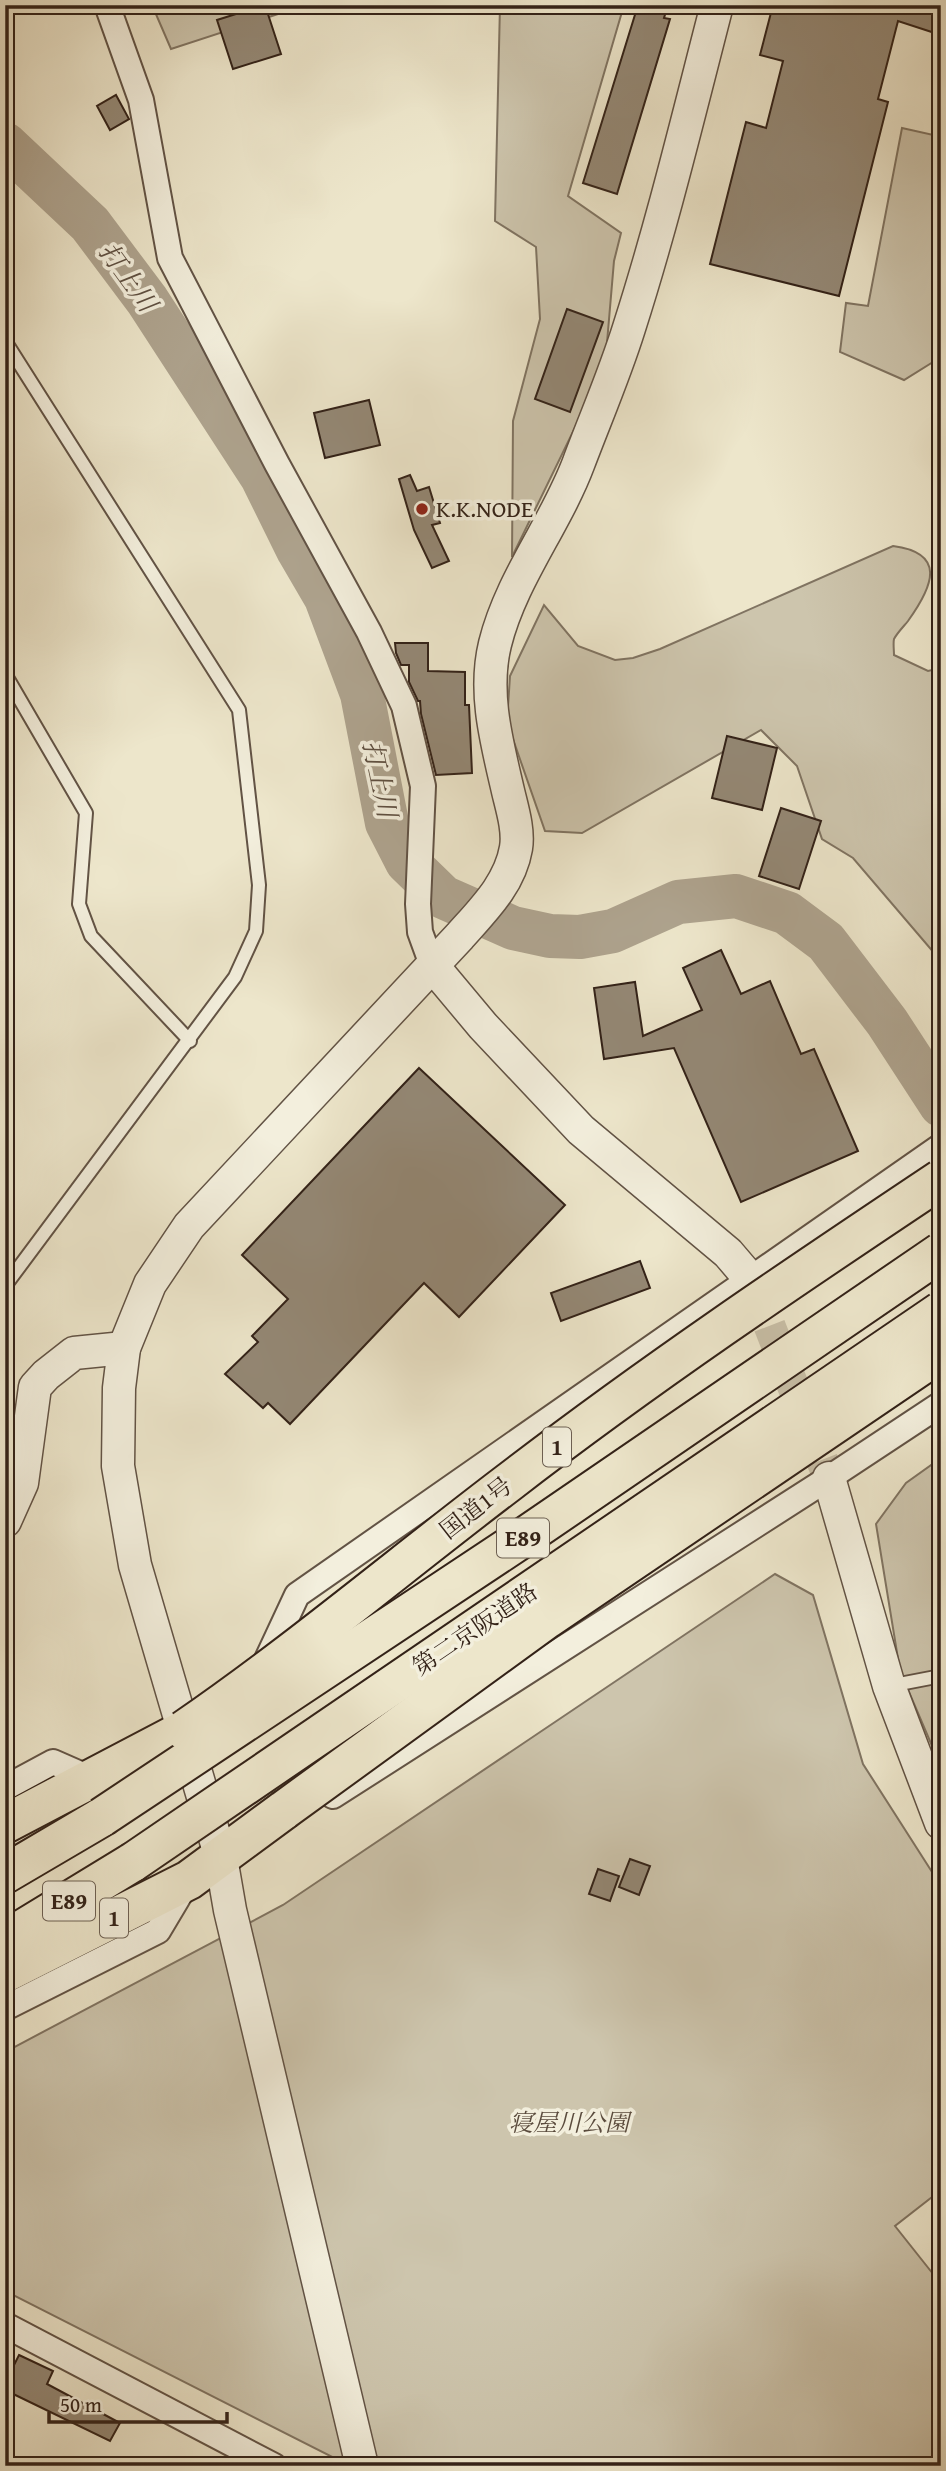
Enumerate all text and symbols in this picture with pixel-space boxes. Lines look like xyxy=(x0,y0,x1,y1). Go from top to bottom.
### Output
water label: 打上川 xyxy=(90,234,169,322)
place label: K.K.NODE xyxy=(436,491,533,526)
marker: K.K.NODE xyxy=(414,501,430,517)
water label: 打上川 xyxy=(353,737,408,824)
road number: 1 xyxy=(543,1428,571,1466)
street label: 国道1号 xyxy=(432,1468,519,1547)
road number: E89 xyxy=(497,1518,549,1558)
street label: 第二京阪道路 xyxy=(405,1574,544,1683)
road number: E89 xyxy=(43,1882,95,1920)
road number: 1 xyxy=(100,1898,128,1938)
park label: 寝屋川公園 xyxy=(509,2105,633,2140)
scale bar xyxy=(49,2380,228,2424)
text: 50 m xyxy=(60,2389,102,2420)

